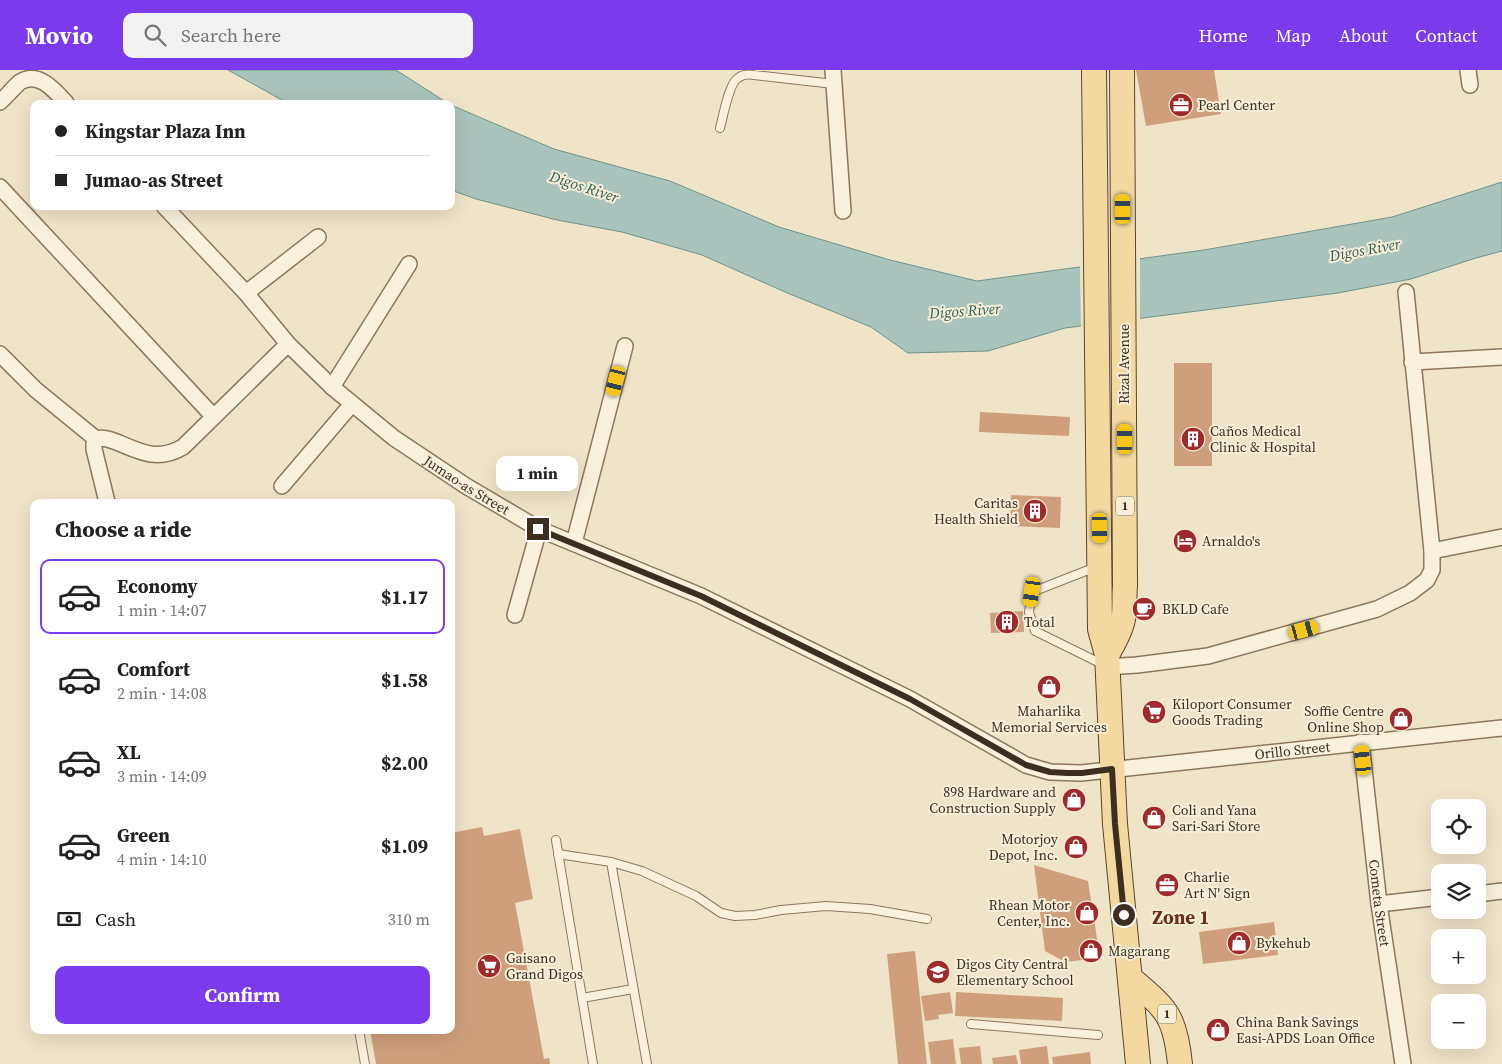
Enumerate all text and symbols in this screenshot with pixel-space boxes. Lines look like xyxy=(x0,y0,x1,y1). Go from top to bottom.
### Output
search box xyxy=(123,13,473,58)
text: Movio xyxy=(25,19,93,52)
icon: search xyxy=(141,21,169,49)
text: Search here xyxy=(181,22,281,48)
text: Home xyxy=(1199,23,1248,48)
text: Map xyxy=(1276,23,1311,48)
text: About xyxy=(1339,23,1387,48)
text: Contact xyxy=(1415,23,1477,48)
office icon: Pearl Center xyxy=(1168,92,1194,118)
place label: Pearl Center xyxy=(1198,95,1275,115)
text: Kingstar Plaza Inn xyxy=(85,118,246,144)
water label: Digos River xyxy=(546,165,622,208)
text: Jumao-as Street xyxy=(85,167,223,193)
car xyxy=(1115,194,1130,224)
water label: Digos River xyxy=(1327,233,1403,266)
water label: Digos River xyxy=(928,297,1002,324)
street label: Rizal Avenue xyxy=(1114,324,1134,404)
car xyxy=(605,365,626,397)
place label: Caños Medical Clinic & Hospital xyxy=(1210,421,1316,457)
car xyxy=(1117,424,1132,454)
building icon: Caños Medical Clinic & Hospital xyxy=(1180,426,1206,452)
street label: Jumao-as Street xyxy=(419,450,514,520)
callout: 1 min xyxy=(497,456,579,492)
text: 1 min xyxy=(516,462,558,484)
place label: Caritas Health Shield xyxy=(934,493,1018,529)
road number: 1 xyxy=(1116,496,1134,516)
building icon: Caritas Health Shield xyxy=(1022,498,1048,524)
car xyxy=(1092,513,1107,543)
text: Choose a ride xyxy=(55,514,192,544)
route end xyxy=(527,518,549,540)
hotel icon: Arnaldo's xyxy=(1172,528,1198,554)
place label: Arnaldo's xyxy=(1202,531,1260,551)
text: Economy xyxy=(117,573,198,599)
icon: car xyxy=(57,574,102,619)
car xyxy=(1022,576,1041,608)
text: $1.17 xyxy=(381,584,428,610)
cafe icon: BKLD Cafe xyxy=(1131,596,1157,622)
text: 1 min · 14:07 xyxy=(117,599,207,621)
place label: BKLD Cafe xyxy=(1162,599,1229,619)
building icon: Total xyxy=(994,609,1020,635)
place label: Total xyxy=(1024,612,1055,632)
car xyxy=(1287,619,1320,641)
text: Comfort xyxy=(117,656,190,682)
icon: car xyxy=(57,657,102,702)
text: $1.58 xyxy=(381,667,428,693)
shop icon: Maharlika Memorial Services xyxy=(1036,674,1062,700)
text: 2 min · 14:08 xyxy=(117,682,207,704)
place label: Kiloport Consumer Goods Trading xyxy=(1172,694,1292,730)
supermarket icon: Kiloport Consumer Goods Trading xyxy=(1141,699,1167,725)
place label: Maharlika Memorial Services xyxy=(991,701,1107,737)
place label: Soffie Centre Online Shop xyxy=(1304,701,1384,737)
shop icon: Soffie Centre Online Shop xyxy=(1388,706,1414,732)
street label: Orillo Street xyxy=(1254,736,1331,764)
text: XL xyxy=(117,739,140,765)
icon: car xyxy=(57,740,102,785)
car xyxy=(1353,744,1372,776)
text: $2.00 xyxy=(381,750,428,776)
text: 3 min · 14:09 xyxy=(117,765,207,787)
place label: 898 Hardware and Construction Supply xyxy=(929,782,1057,818)
shop icon: 898 Hardware and Construction Supply xyxy=(1061,787,1087,813)
map controls xyxy=(1431,799,1486,1049)
button: locate xyxy=(1431,799,1486,854)
place label: Coli and Yana Sari-Sari Store xyxy=(1172,800,1260,836)
shop icon: Coli and Yana Sari-Sari Store xyxy=(1141,805,1167,831)
text: Green xyxy=(117,822,170,848)
icon: car xyxy=(57,823,102,868)
place label: Motorjoy Depot, Inc. xyxy=(989,829,1059,865)
text: $1.09 xyxy=(381,833,428,859)
shop icon: Motorjoy Depot, Inc. xyxy=(1063,834,1089,860)
text: 4 min · 14:10 xyxy=(117,848,207,870)
street label: Cometa Street xyxy=(1364,858,1395,948)
button: layers xyxy=(1431,864,1486,919)
place label: Charlie Art N' Sign xyxy=(1184,867,1251,903)
office icon: Charlie Art N' Sign xyxy=(1154,872,1180,898)
place label: Rhean Motor Center, Inc. xyxy=(989,895,1070,931)
shop icon: Rhean Motor Center, Inc. xyxy=(1074,900,1100,926)
route start xyxy=(1113,904,1135,926)
district label: Zone 1 xyxy=(1152,904,1210,930)
icon: cash xyxy=(55,905,83,933)
text: Cash xyxy=(95,906,136,932)
text: 310 m xyxy=(388,908,430,930)
button: + xyxy=(1431,929,1486,984)
shop icon: Bykehub xyxy=(1226,930,1252,956)
place label: Bykehub xyxy=(1256,933,1311,953)
shop icon: Magarang xyxy=(1078,938,1104,964)
place label: Magarang xyxy=(1108,941,1170,961)
place label: Gaisano Grand Digos xyxy=(506,948,583,984)
supermarket icon: Gaisano Grand Digos xyxy=(476,953,502,979)
place label: Digos City Central Elementary School xyxy=(956,954,1074,990)
school or university icon: Digos City Central Elementary School xyxy=(925,959,951,985)
button: Confirm xyxy=(55,966,430,1024)
button: − xyxy=(1431,994,1486,1049)
road number: 1 xyxy=(1158,1004,1176,1024)
place label: China Bank Savings Easi-APDS Loan Office xyxy=(1236,1012,1375,1048)
shop icon: China Bank Savings Easi-APDS Loan Office xyxy=(1205,1017,1231,1043)

